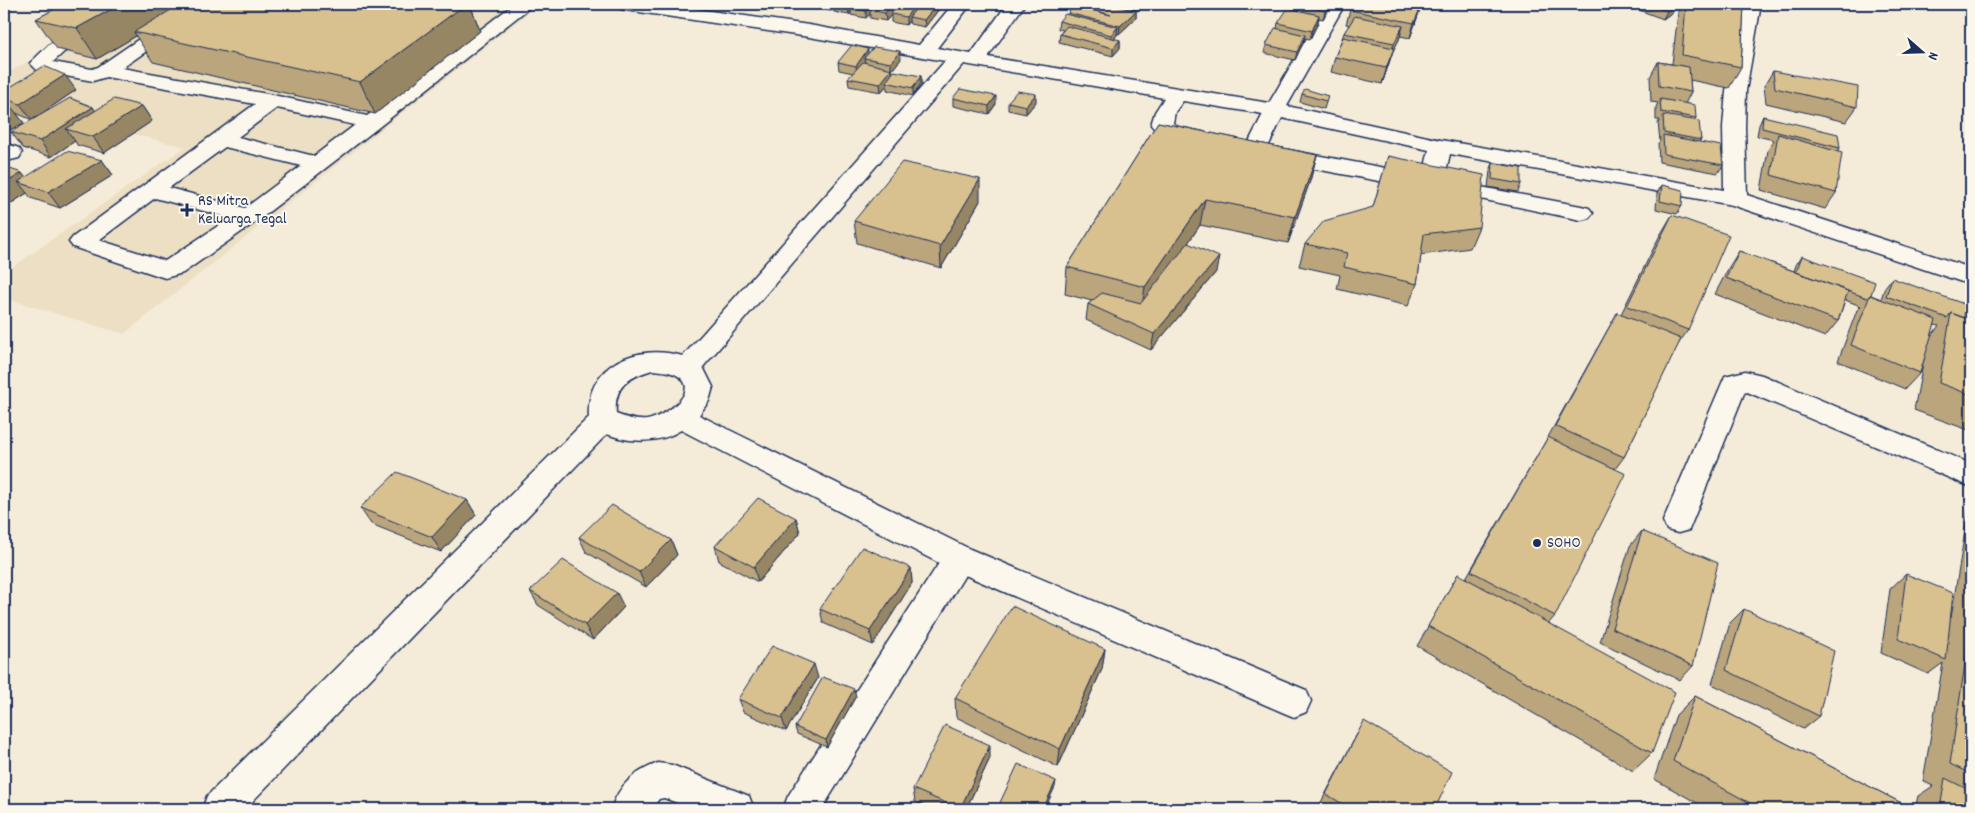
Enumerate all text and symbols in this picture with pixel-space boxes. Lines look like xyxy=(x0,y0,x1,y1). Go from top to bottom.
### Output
north arrow xyxy=(1898,28,1948,78)
text: N xyxy=(1922,49,1943,63)
place label: RS Mitra Keluarga Tegal xyxy=(198,190,287,231)
marker: RS Mitra Keluarga Tegal xyxy=(180,203,194,217)
place label: SOHO xyxy=(1547,532,1581,555)
marker: SOHO xyxy=(1531,537,1543,549)

